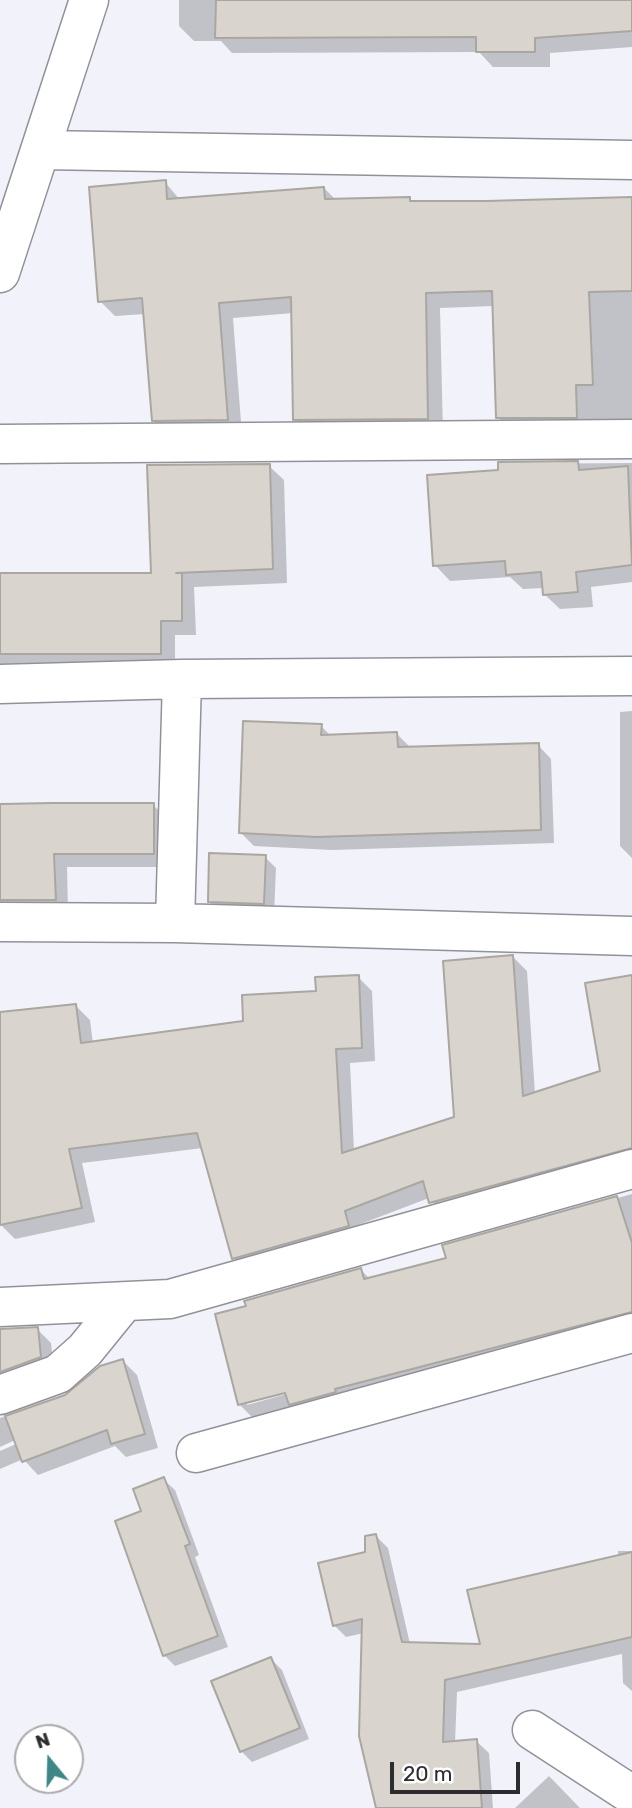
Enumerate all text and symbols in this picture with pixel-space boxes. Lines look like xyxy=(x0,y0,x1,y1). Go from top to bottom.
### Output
north arrow xyxy=(14,1724,84,1794)
text: N xyxy=(32,1727,53,1754)
scale bar xyxy=(394,1748,524,1792)
text: 20 m xyxy=(403,1761,452,1786)

